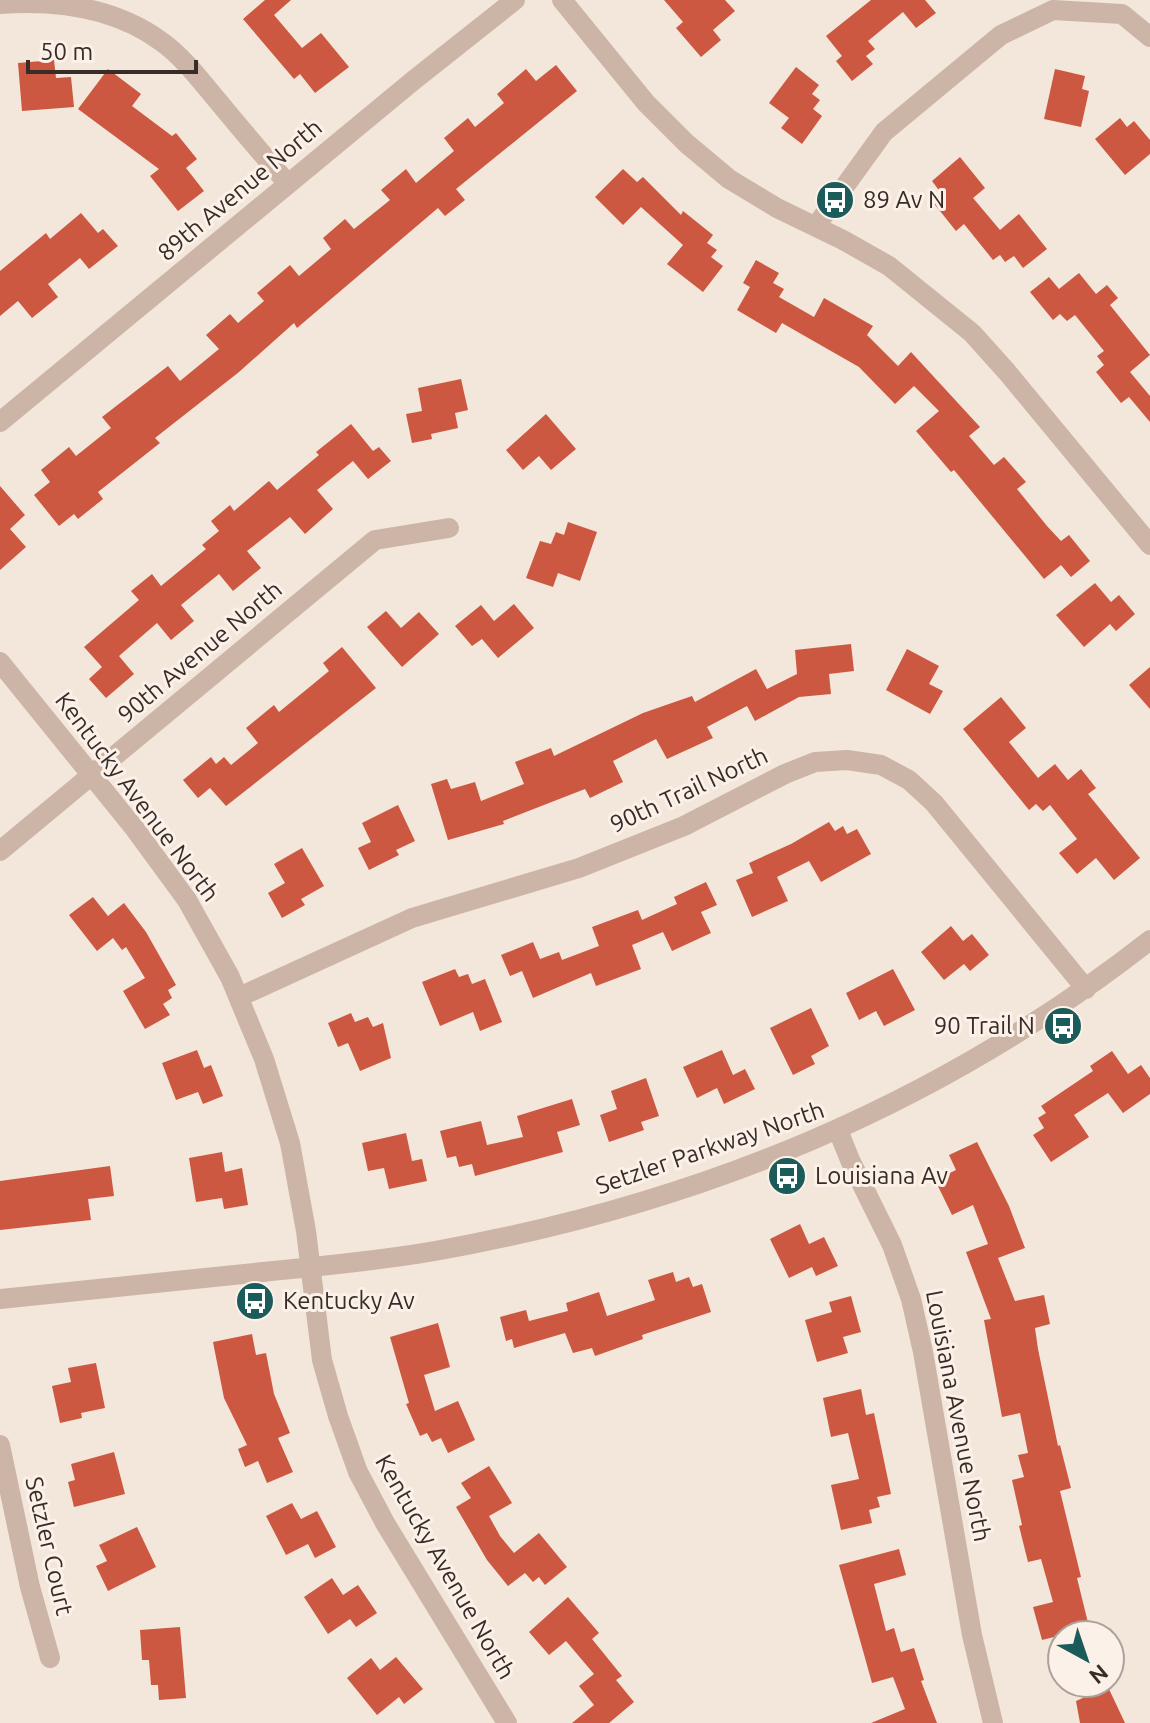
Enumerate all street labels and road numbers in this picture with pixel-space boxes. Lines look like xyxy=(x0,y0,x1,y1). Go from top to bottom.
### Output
street label: 89th Avenue North xyxy=(152,113,327,266)
street label: 90th Avenue North xyxy=(112,575,287,728)
street label: Kentucky Avenue North xyxy=(50,687,225,906)
street label: 90th Trail North xyxy=(606,741,772,838)
street label: Setzler Parkway North xyxy=(592,1096,827,1199)
street label: Louisiana Avenue North xyxy=(921,1288,996,1544)
street label: Kentucky Avenue North xyxy=(370,1450,521,1684)
street label: Setzler Court xyxy=(20,1474,79,1618)

